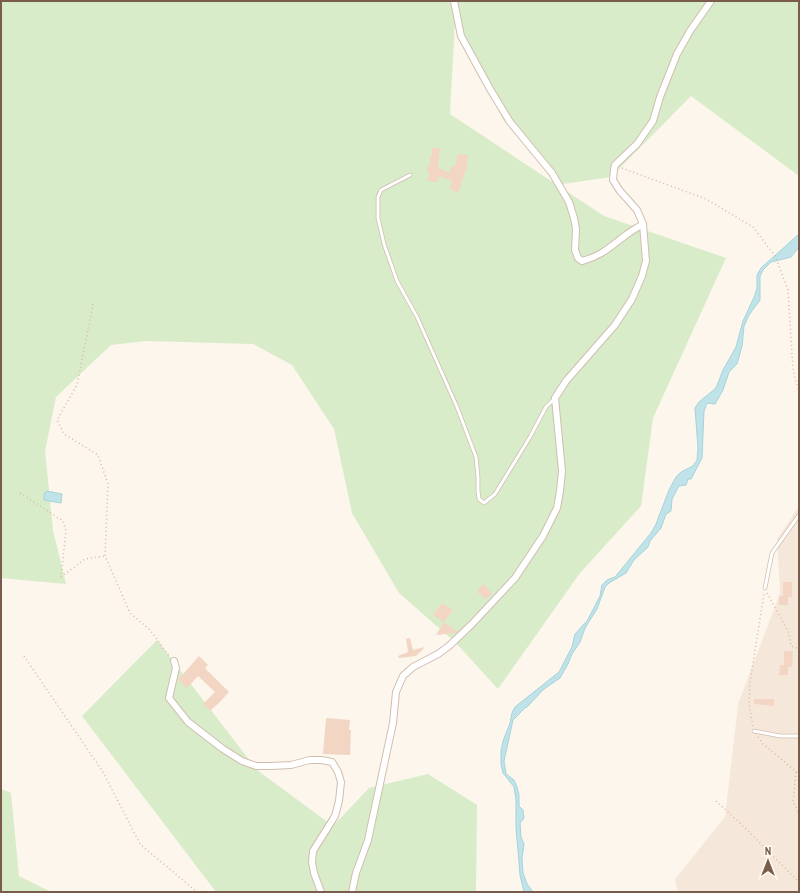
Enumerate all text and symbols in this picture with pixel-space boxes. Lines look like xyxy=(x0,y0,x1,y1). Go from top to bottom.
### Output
north arrow xyxy=(748,841,788,881)
text: N xyxy=(765,844,771,858)

